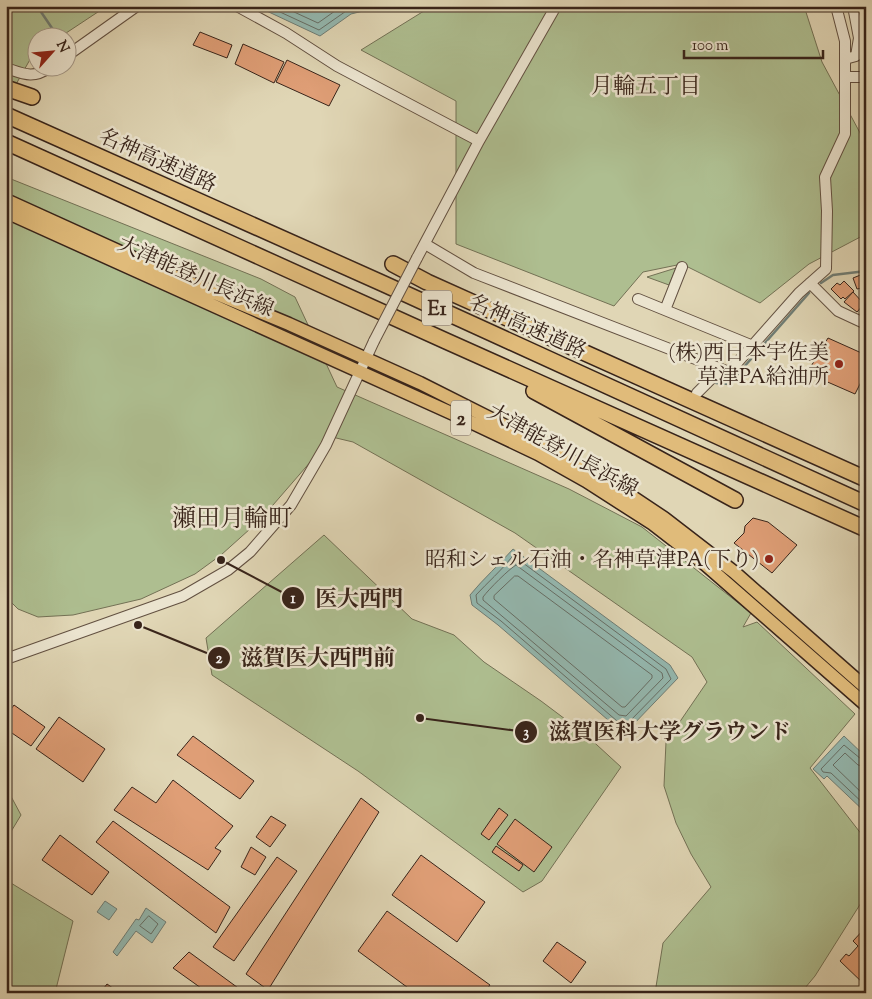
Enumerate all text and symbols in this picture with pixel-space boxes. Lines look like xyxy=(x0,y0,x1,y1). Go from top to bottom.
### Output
north arrow xyxy=(28,28,78,78)
scale bar xyxy=(684,28,823,60)
text: 100 m xyxy=(692,36,729,57)
text: N xyxy=(50,37,73,57)
district label: 月輪五丁目 xyxy=(591,72,701,104)
street label: 名神高速道路 xyxy=(94,122,221,201)
street label: 大津能登川長浜線 xyxy=(112,230,278,326)
street label: 名神高速道路 xyxy=(464,288,591,367)
road number: E1 xyxy=(422,290,452,326)
place label: (株)西日本宇佐美 草津PA給油所 xyxy=(668,339,829,393)
marker: (株)西日本宇佐美 草津PA給油所 xyxy=(833,358,845,370)
street label: 大津能登川長浜線 xyxy=(481,398,643,506)
road number: 2 xyxy=(451,400,471,436)
district label: 瀬田月輪町 xyxy=(172,503,292,537)
place label: 昭和シェル石油・名神草津PA(下り) xyxy=(425,546,759,576)
marker: 昭和シェル石油・名神草津PA(下り) xyxy=(763,553,775,565)
callout: 医大西門 xyxy=(280,579,413,616)
text: 医大西門 xyxy=(315,585,403,617)
text: 1 xyxy=(290,589,296,610)
callout: 滋賀医大西門前 xyxy=(206,639,405,676)
text: 滋賀医大西門前 xyxy=(241,644,395,676)
text: 2 xyxy=(215,649,223,670)
callout: 滋賀医科大学グラウンド xyxy=(514,713,801,750)
text: 滋賀医科大学グラウンド xyxy=(549,718,791,750)
text: 3 xyxy=(523,723,529,744)

